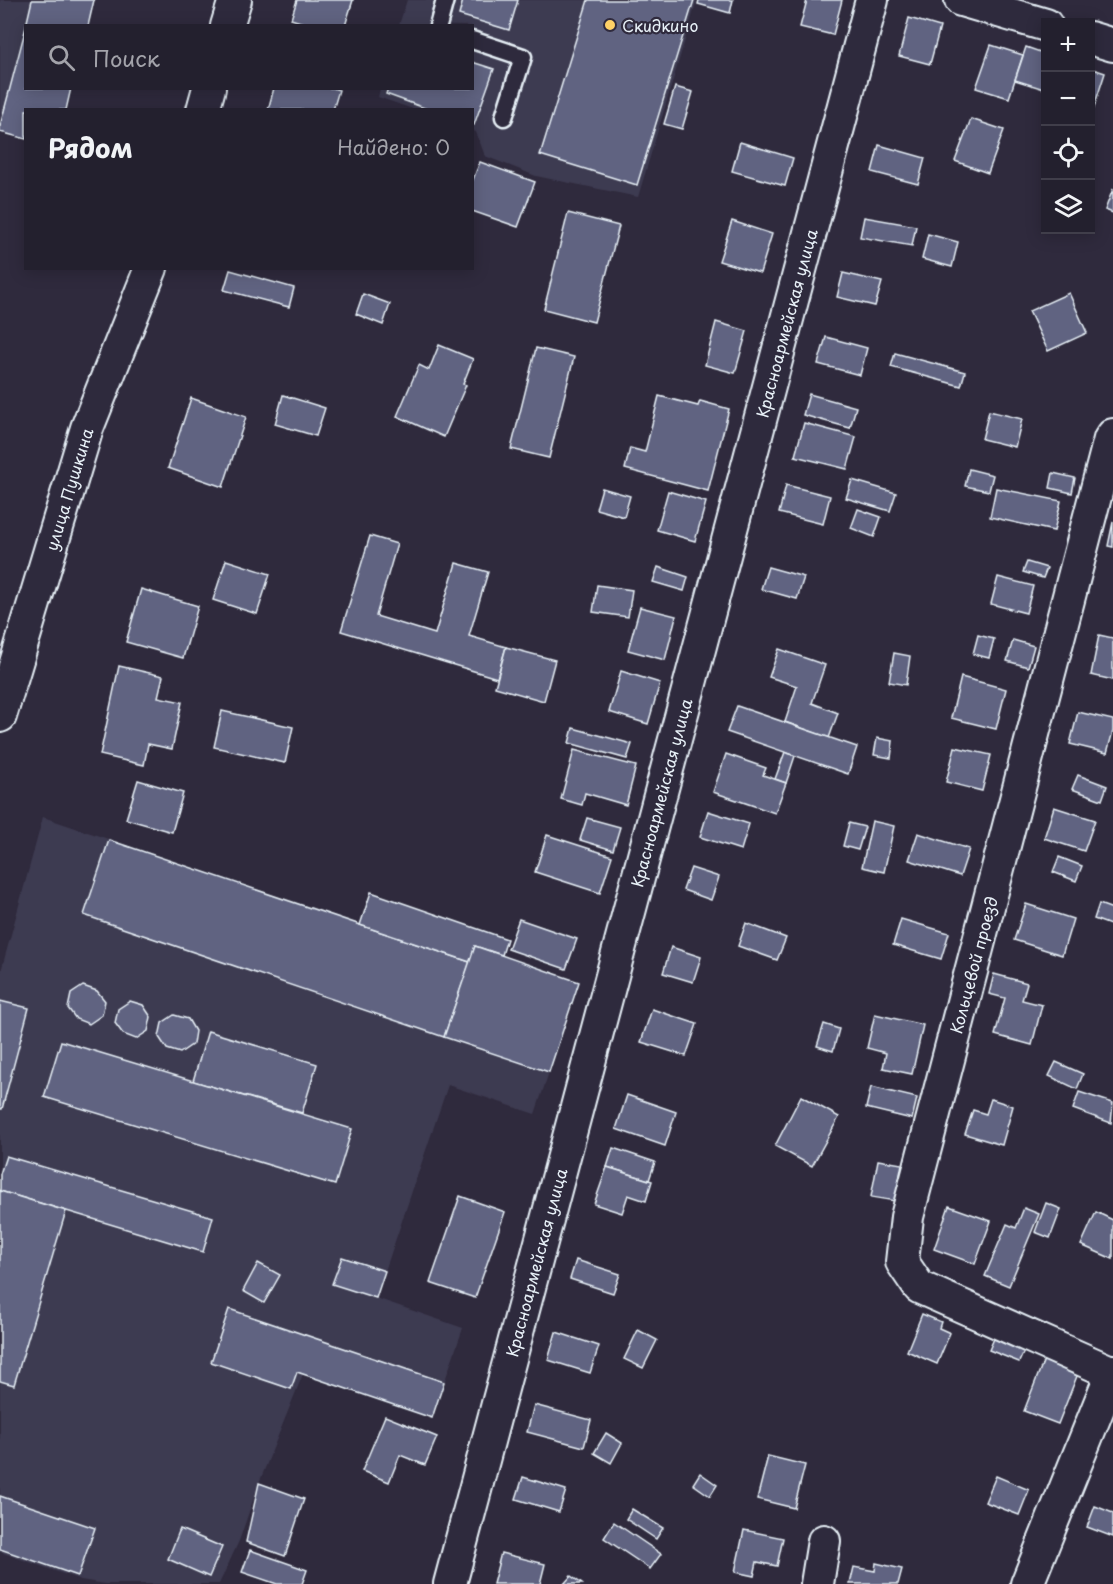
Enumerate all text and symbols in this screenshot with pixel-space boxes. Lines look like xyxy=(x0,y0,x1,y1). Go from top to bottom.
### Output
place label: Скидкино xyxy=(622,13,698,37)
marker: Скидкино xyxy=(603,18,617,32)
map controls xyxy=(1041,18,1095,234)
button: + xyxy=(1041,18,1095,72)
search box xyxy=(24,24,474,90)
icon: search xyxy=(45,41,78,74)
text: Поиск xyxy=(93,41,160,74)
button: − xyxy=(1041,72,1095,126)
button: locate xyxy=(1041,126,1095,180)
text: Рядом xyxy=(48,128,133,167)
text: Найдено: 0 xyxy=(337,132,450,162)
button: layers xyxy=(1041,180,1095,234)
street label: Красноармейская улица xyxy=(749,226,823,420)
street label: улица Пушкина xyxy=(39,425,98,553)
street label: Красноармейская улица xyxy=(624,696,697,890)
street label: Кольцевой проезд xyxy=(943,894,1003,1036)
street label: Красноармейская улица xyxy=(499,1165,572,1359)

